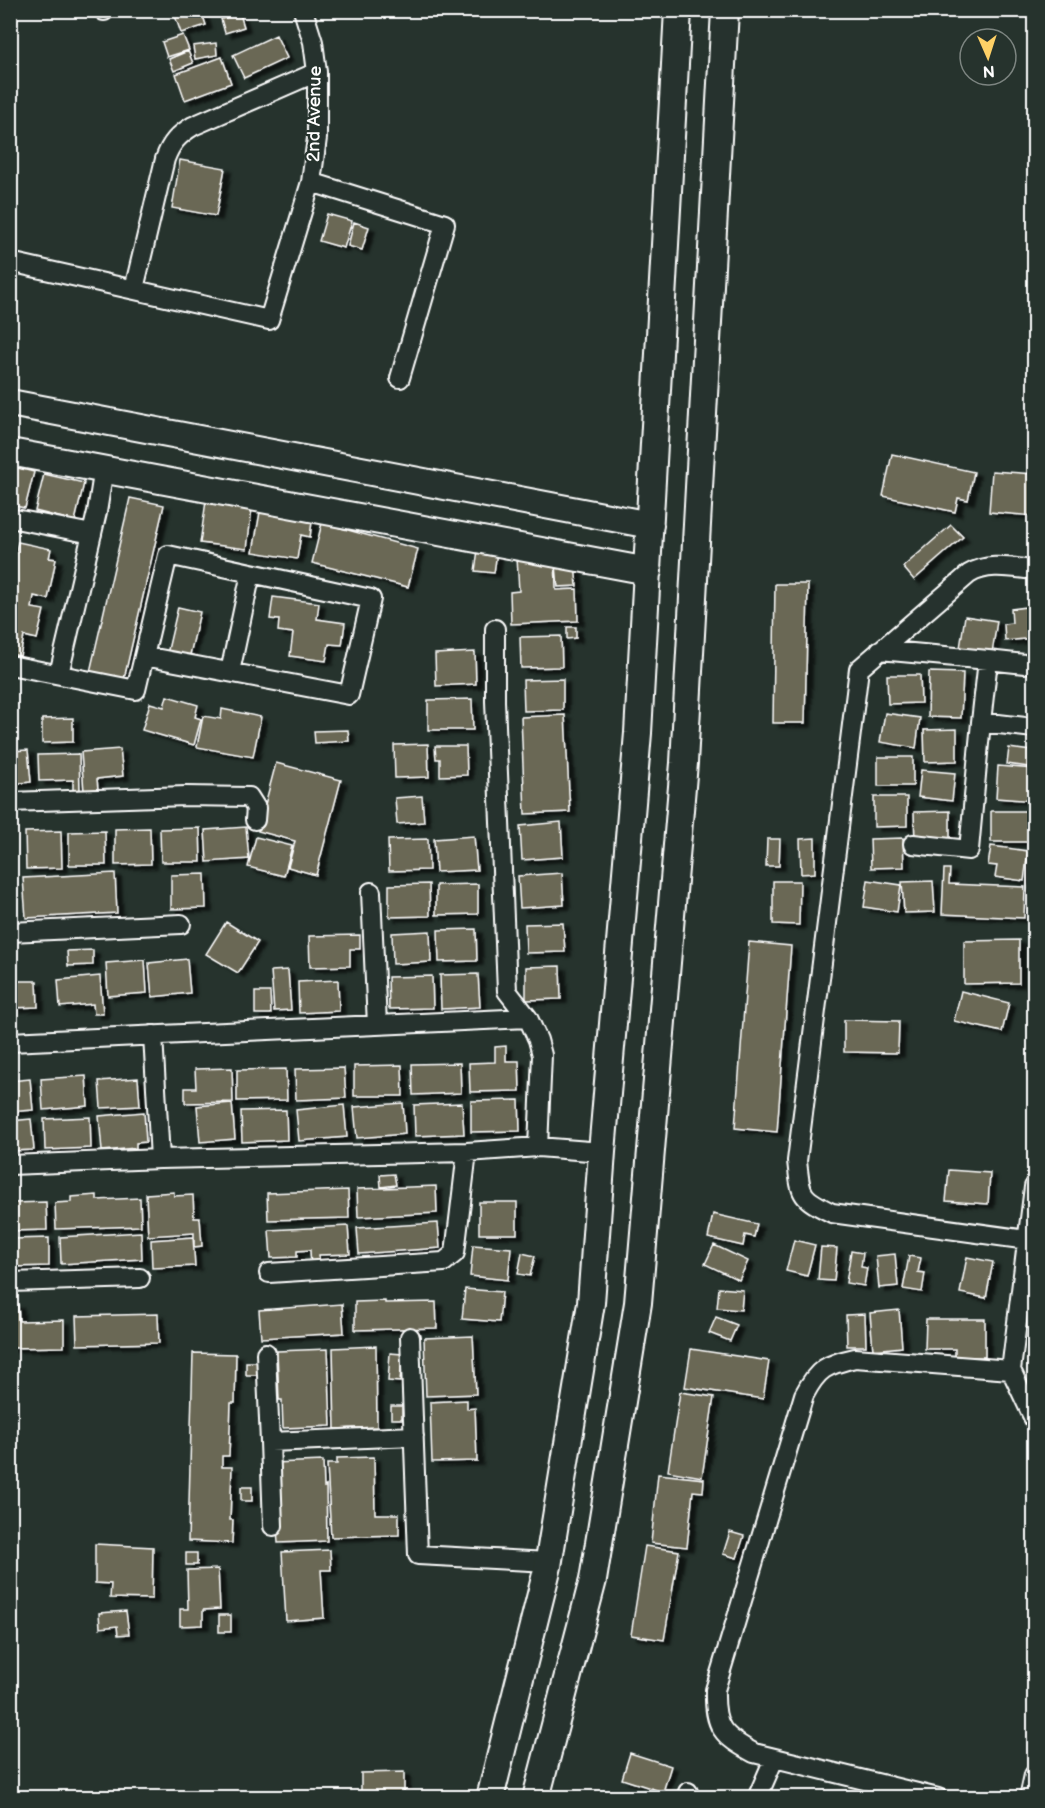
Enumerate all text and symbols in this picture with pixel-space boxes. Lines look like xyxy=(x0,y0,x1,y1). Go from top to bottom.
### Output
north arrow xyxy=(958,27,1018,87)
text: N xyxy=(982,61,995,80)
street label: 2nd Avenue xyxy=(303,65,326,162)

